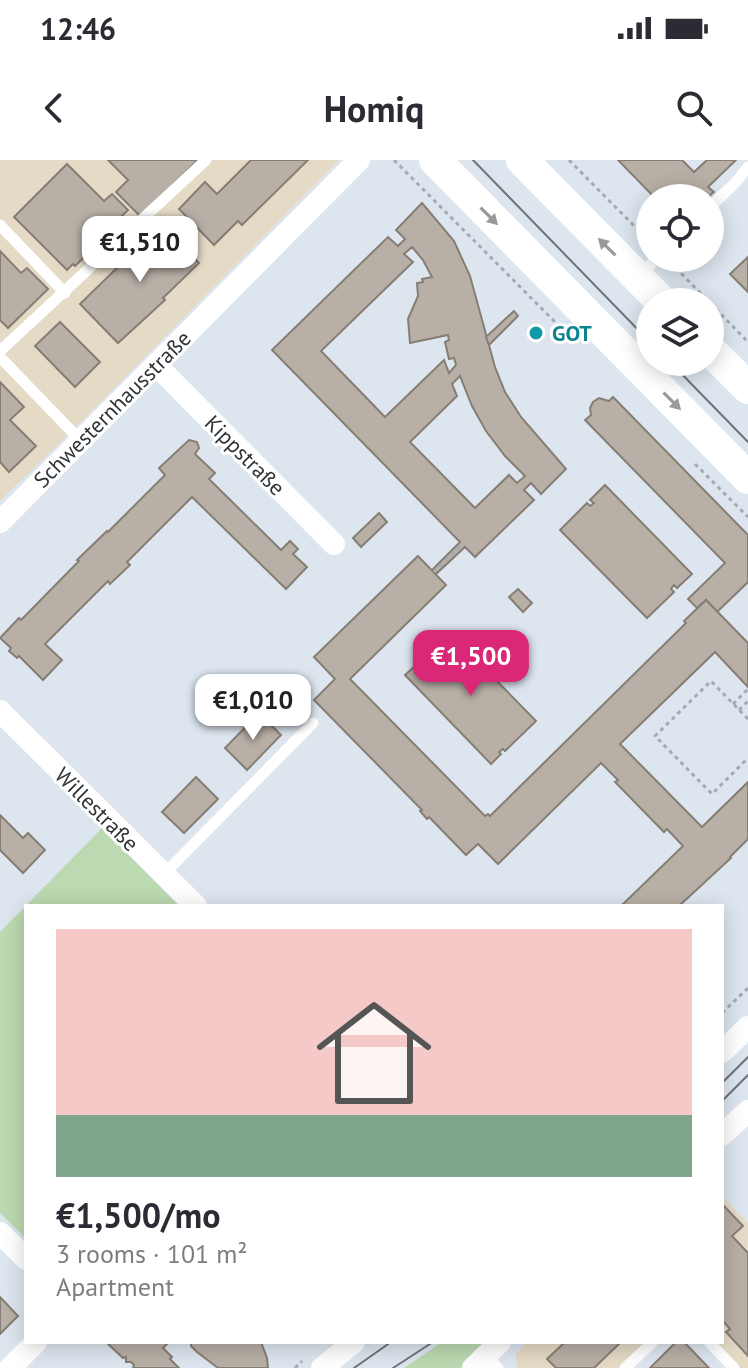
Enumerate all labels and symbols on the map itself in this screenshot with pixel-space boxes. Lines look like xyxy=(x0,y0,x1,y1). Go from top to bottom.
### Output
one-way arrow xyxy=(480,206,498,225)
pin: €1,510 xyxy=(75,216,205,284)
one-way arrow xyxy=(598,238,617,257)
place label: GOT xyxy=(552,319,592,347)
street label: Schwesternhausstraße xyxy=(27,324,197,494)
marker: GOT xyxy=(527,324,545,342)
one-way arrow xyxy=(662,391,681,410)
street label: Kippstraße xyxy=(199,409,291,501)
pin: €1,500 xyxy=(406,630,536,698)
pin: €1,010 xyxy=(188,674,318,742)
street label: Willestraße xyxy=(49,761,145,857)

